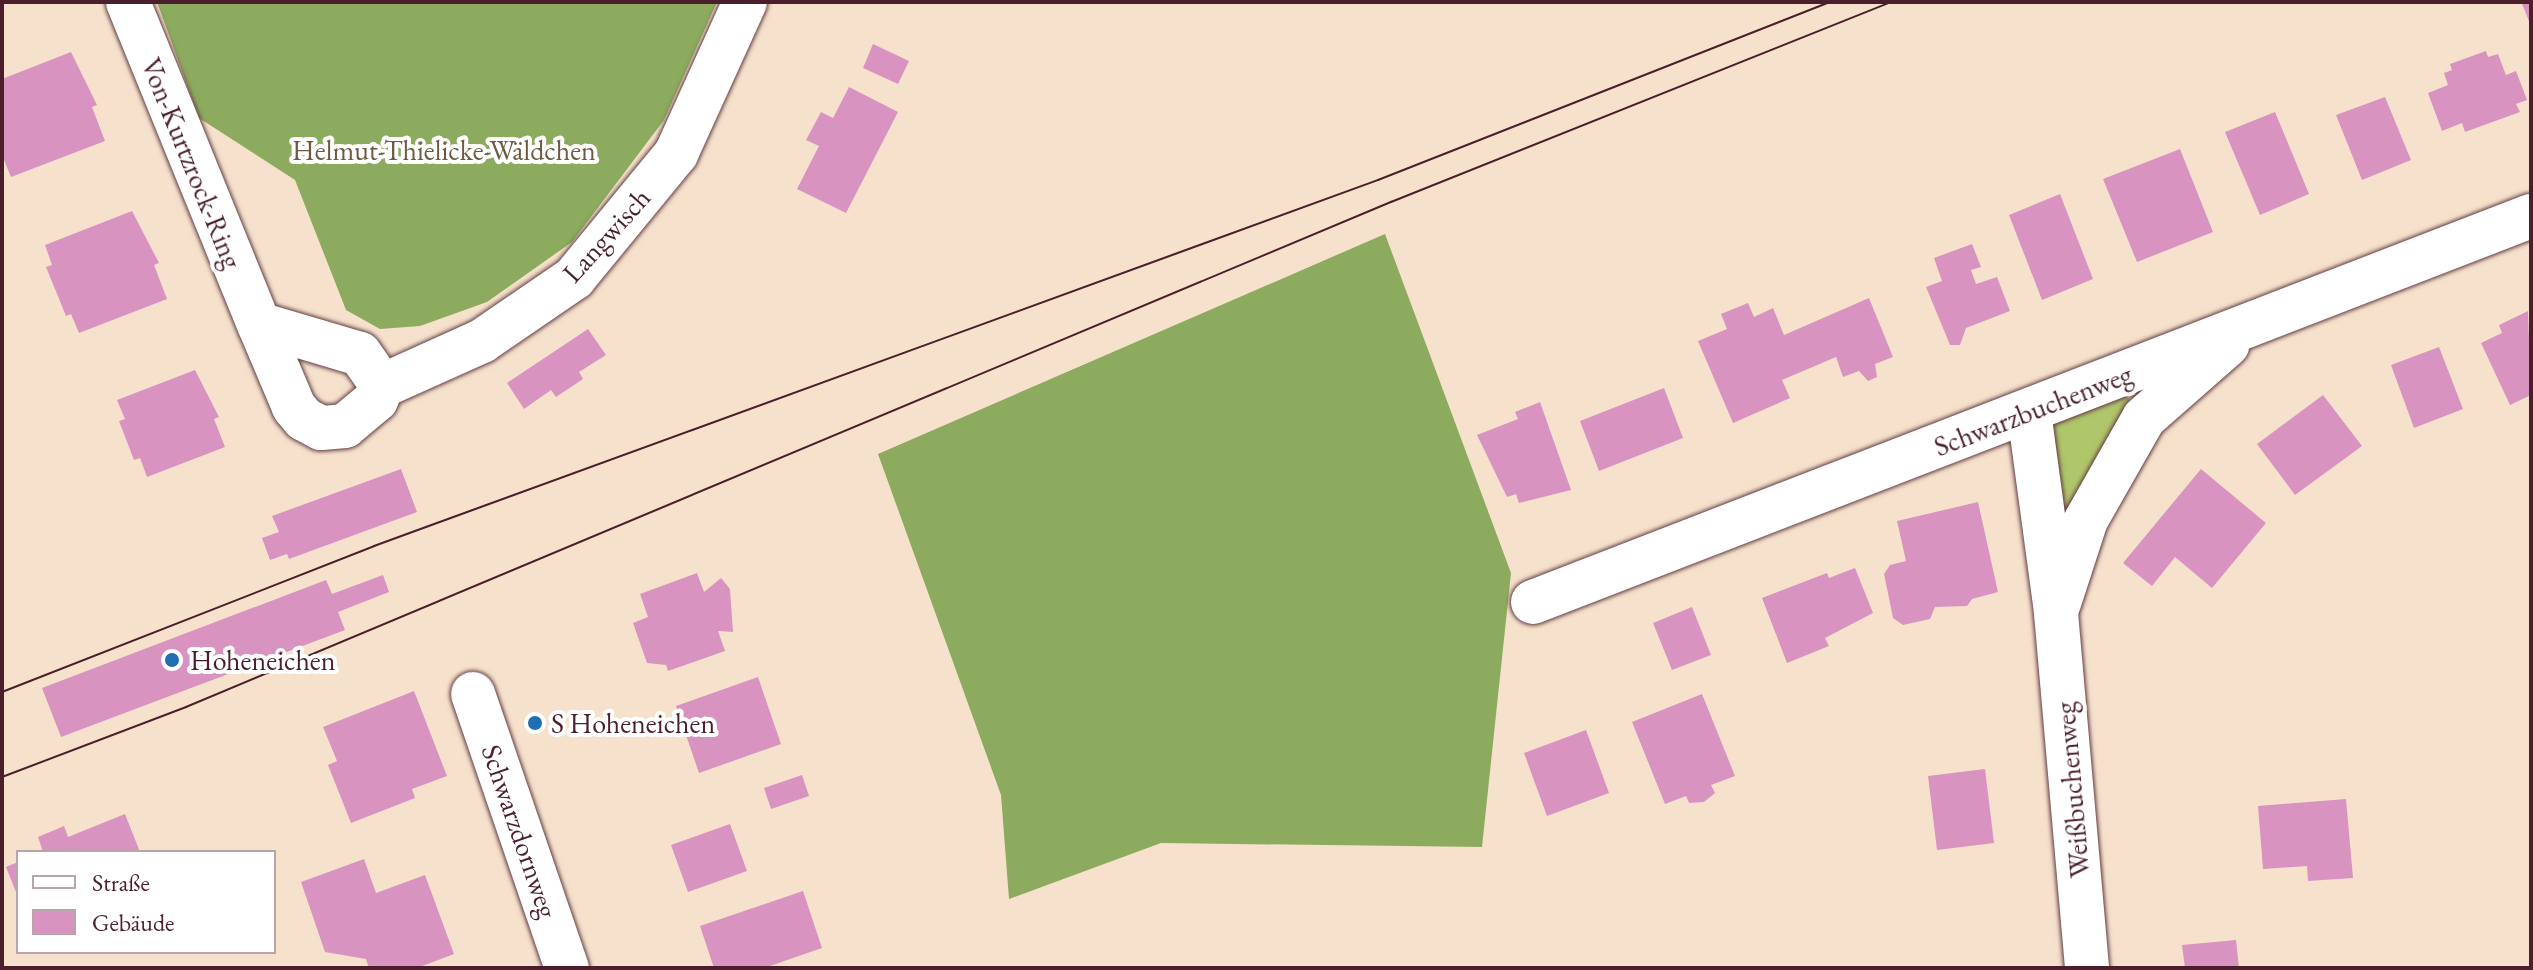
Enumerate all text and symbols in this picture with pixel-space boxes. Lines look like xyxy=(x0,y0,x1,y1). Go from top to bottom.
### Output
street label: Von-Kurtzrock-Ring xyxy=(134,53,250,273)
park label: Helmut-Thielicke-Wäldchen xyxy=(292,133,596,167)
street label: Langwisch xyxy=(555,181,657,289)
street label: Schwarzbuchenweg xyxy=(1929,357,2137,463)
place label: Hoheneichen xyxy=(190,643,336,677)
marker: Hoheneichen xyxy=(161,649,183,671)
street label: Weißbuchenweg xyxy=(2048,701,2096,879)
place label: S Hoheneichen xyxy=(551,706,715,740)
marker: S Hoheneichen xyxy=(526,714,544,732)
street label: Schwarzdornweg xyxy=(475,740,565,922)
legend xyxy=(16,850,276,954)
text: Straße xyxy=(92,867,150,898)
text: Gebäude xyxy=(92,907,174,938)

